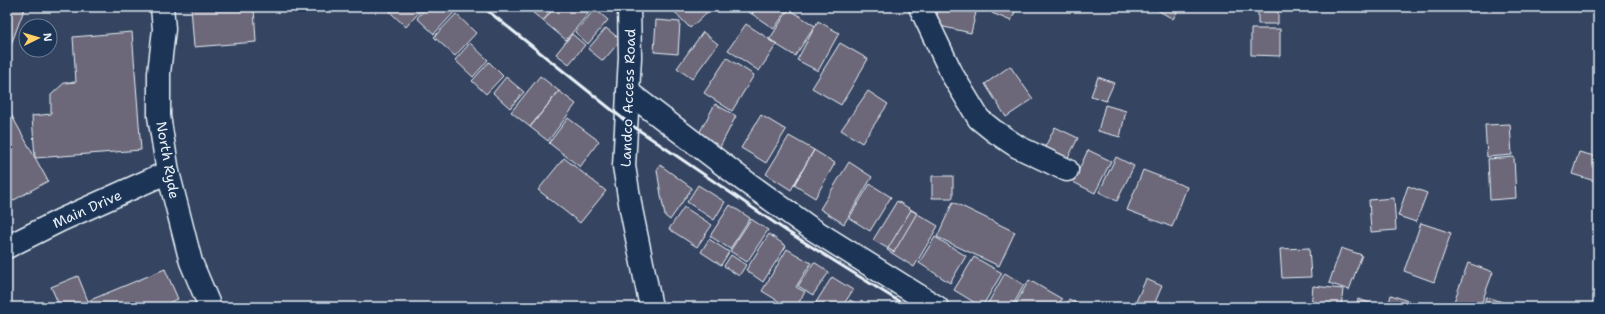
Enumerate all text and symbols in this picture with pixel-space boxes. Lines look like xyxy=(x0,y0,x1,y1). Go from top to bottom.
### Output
north arrow xyxy=(18,18,58,58)
street label: Landco Access Road xyxy=(617,28,639,168)
text: N xyxy=(40,32,55,42)
street label: North Ryde xyxy=(152,120,184,200)
street label: Main Drive xyxy=(50,186,124,232)

